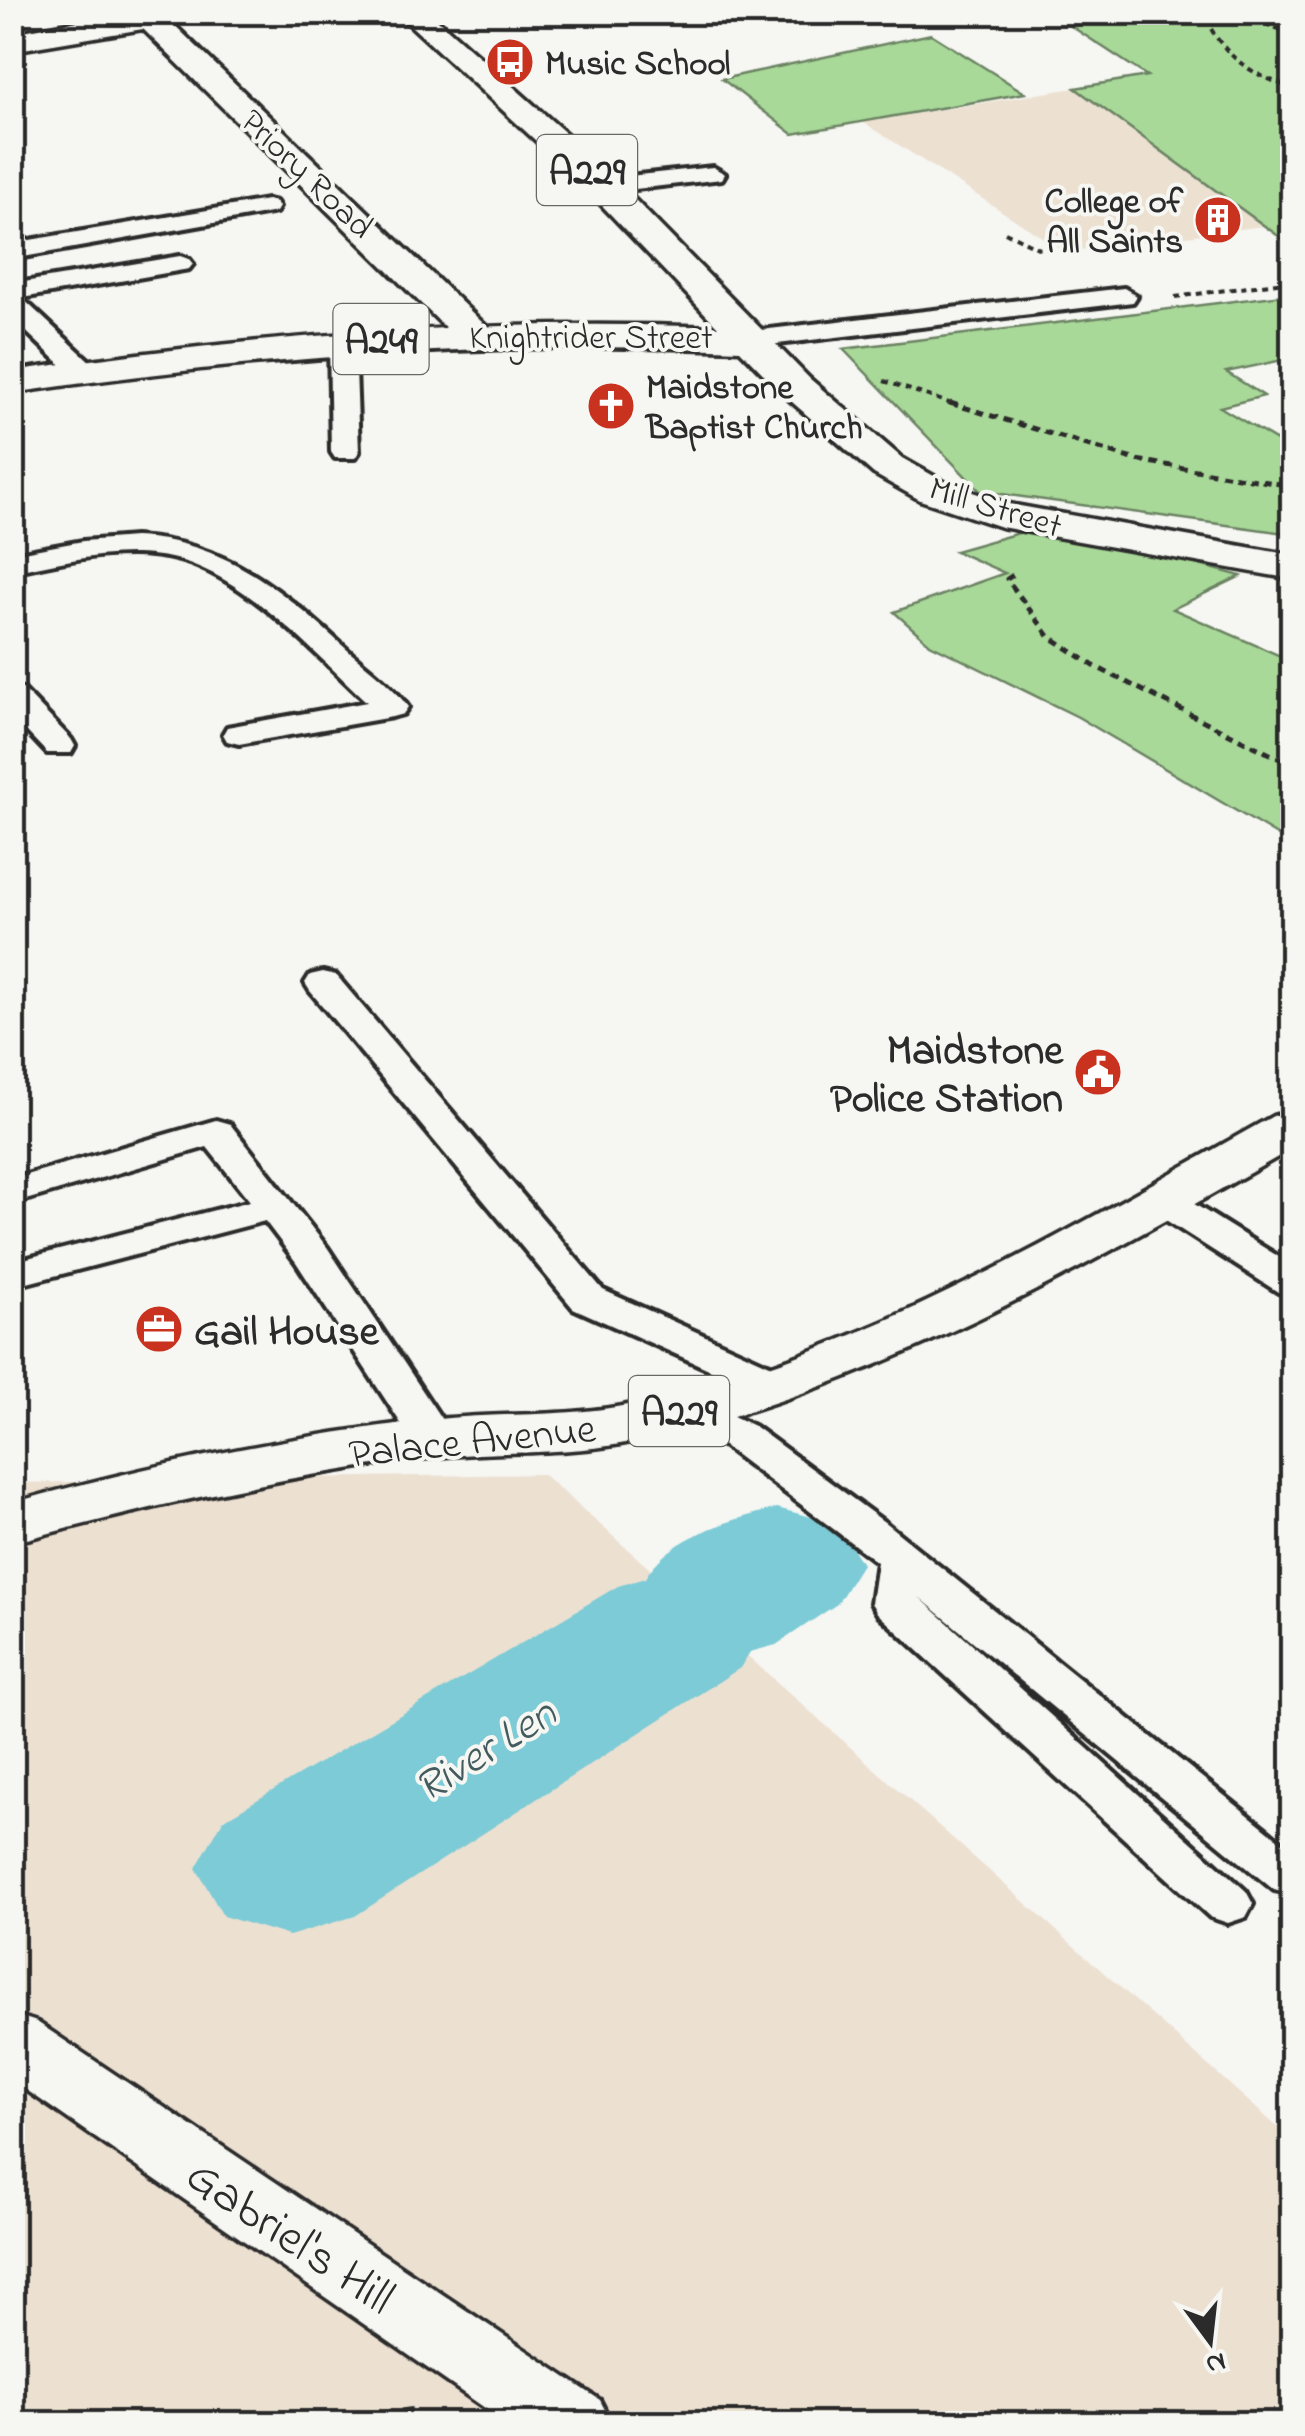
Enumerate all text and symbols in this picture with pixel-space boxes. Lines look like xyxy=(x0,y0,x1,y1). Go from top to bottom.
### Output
bus stop icon: Music School xyxy=(484,36,536,88)
place label: Music School xyxy=(545,40,731,91)
street label: Priory Road xyxy=(227,99,384,252)
road number: A229 xyxy=(537,135,637,205)
place label: College of All Saints xyxy=(1045,178,1184,269)
building icon: College of All Saints xyxy=(1192,194,1244,246)
road number: A249 xyxy=(334,304,428,374)
street label: Knightrider Street xyxy=(469,314,713,365)
place label: Maidstone Baptist Church xyxy=(644,364,863,455)
church icon: Maidstone Baptist Church xyxy=(585,380,637,432)
street label: Mill Street xyxy=(922,465,1068,554)
place label: Maidstone Police Station xyxy=(830,1022,1064,1131)
public building icon: Maidstone Police Station xyxy=(1072,1046,1124,1098)
office icon: Gail House xyxy=(133,1303,185,1355)
place label: Gail House xyxy=(194,1303,380,1364)
road number: A229 xyxy=(629,1376,729,1446)
street label: Palace Avenue xyxy=(346,1400,599,1487)
water label: River Len xyxy=(403,1682,572,1822)
street label: Gabriel's Hill xyxy=(170,2142,408,2335)
north arrow xyxy=(1160,2291,1260,2391)
text: N xyxy=(1201,2340,1230,2384)

